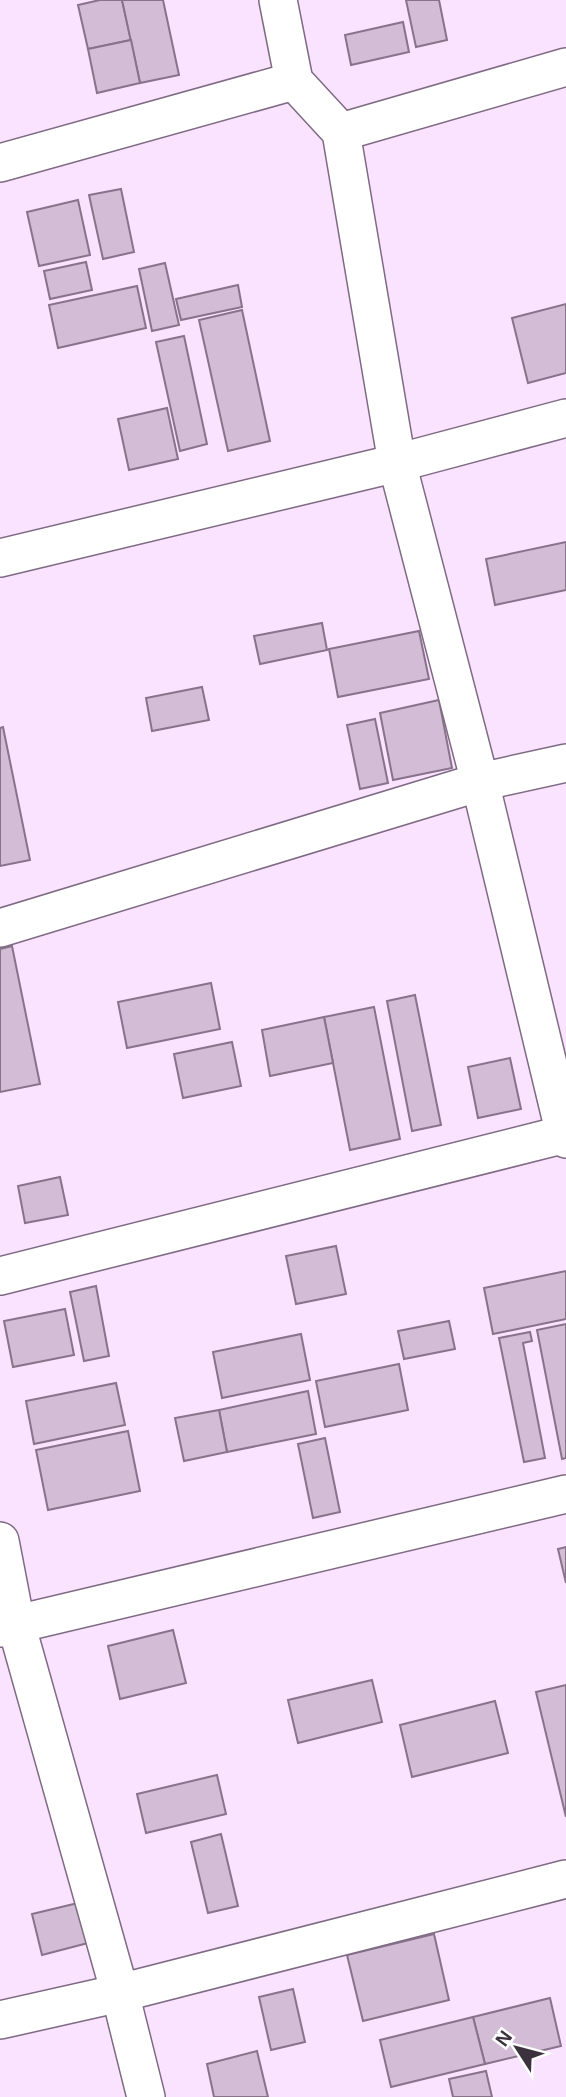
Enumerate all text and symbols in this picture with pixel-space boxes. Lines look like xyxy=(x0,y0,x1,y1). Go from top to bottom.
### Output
north arrow xyxy=(482,2013,552,2083)
text: N xyxy=(491,2027,516,2050)

